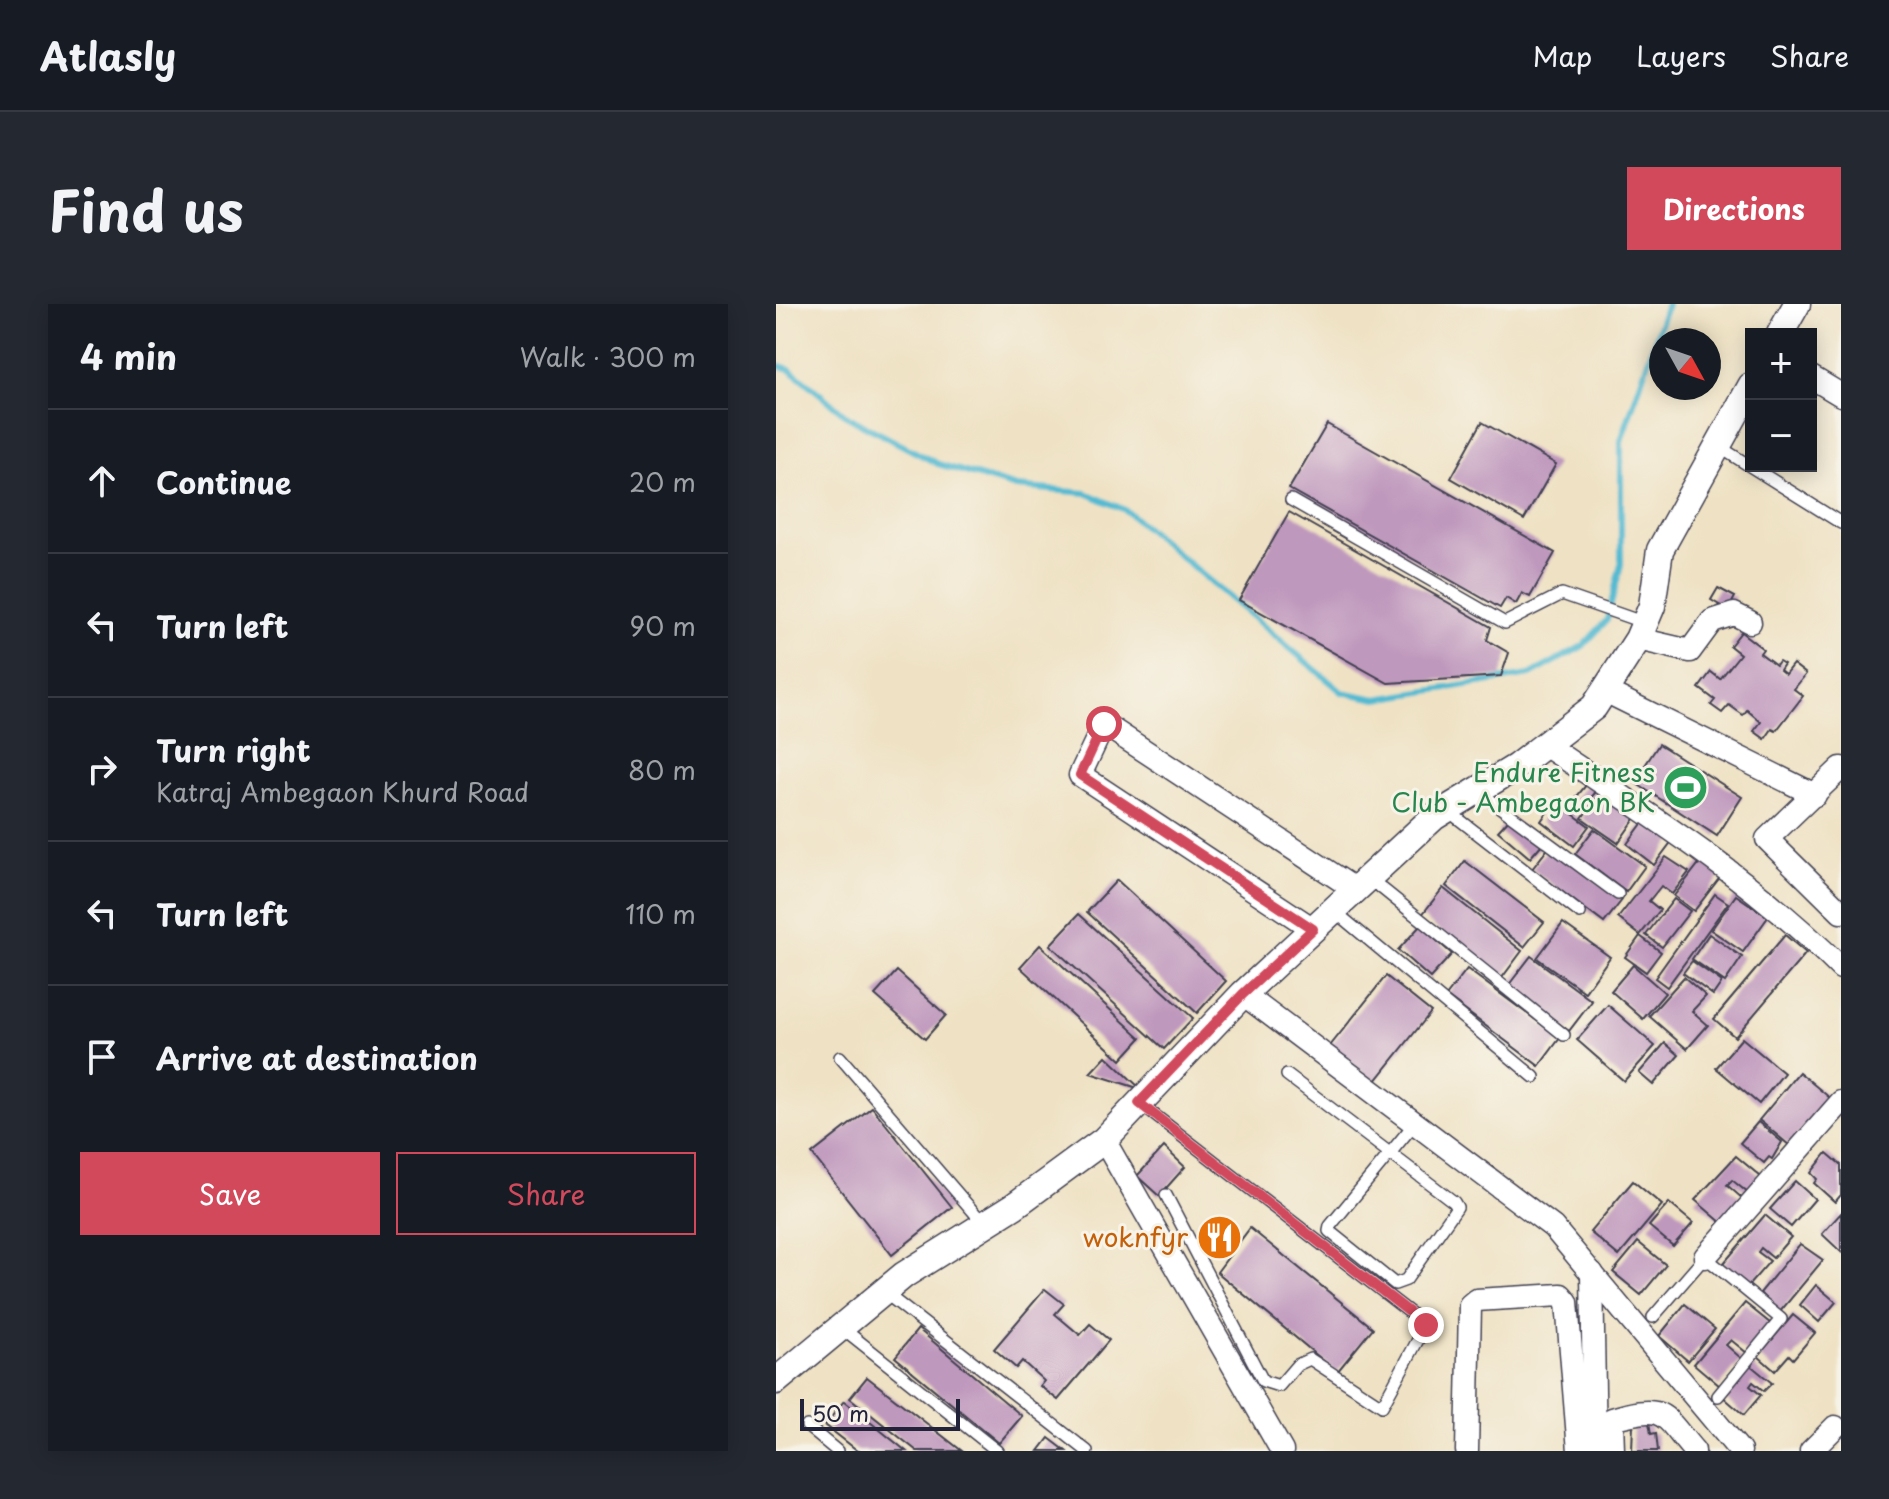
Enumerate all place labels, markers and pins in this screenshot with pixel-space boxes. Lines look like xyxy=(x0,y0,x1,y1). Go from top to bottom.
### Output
place label: Endure Fitness Club - Ambegaon BK xyxy=(1391,752,1655,821)
sports icon: Endure Fitness Club - Ambegaon BK xyxy=(1662,764,1710,812)
restaurant icon: woknfyr xyxy=(1195,1214,1243,1262)
place label: woknfyr xyxy=(1083,1217,1189,1256)

